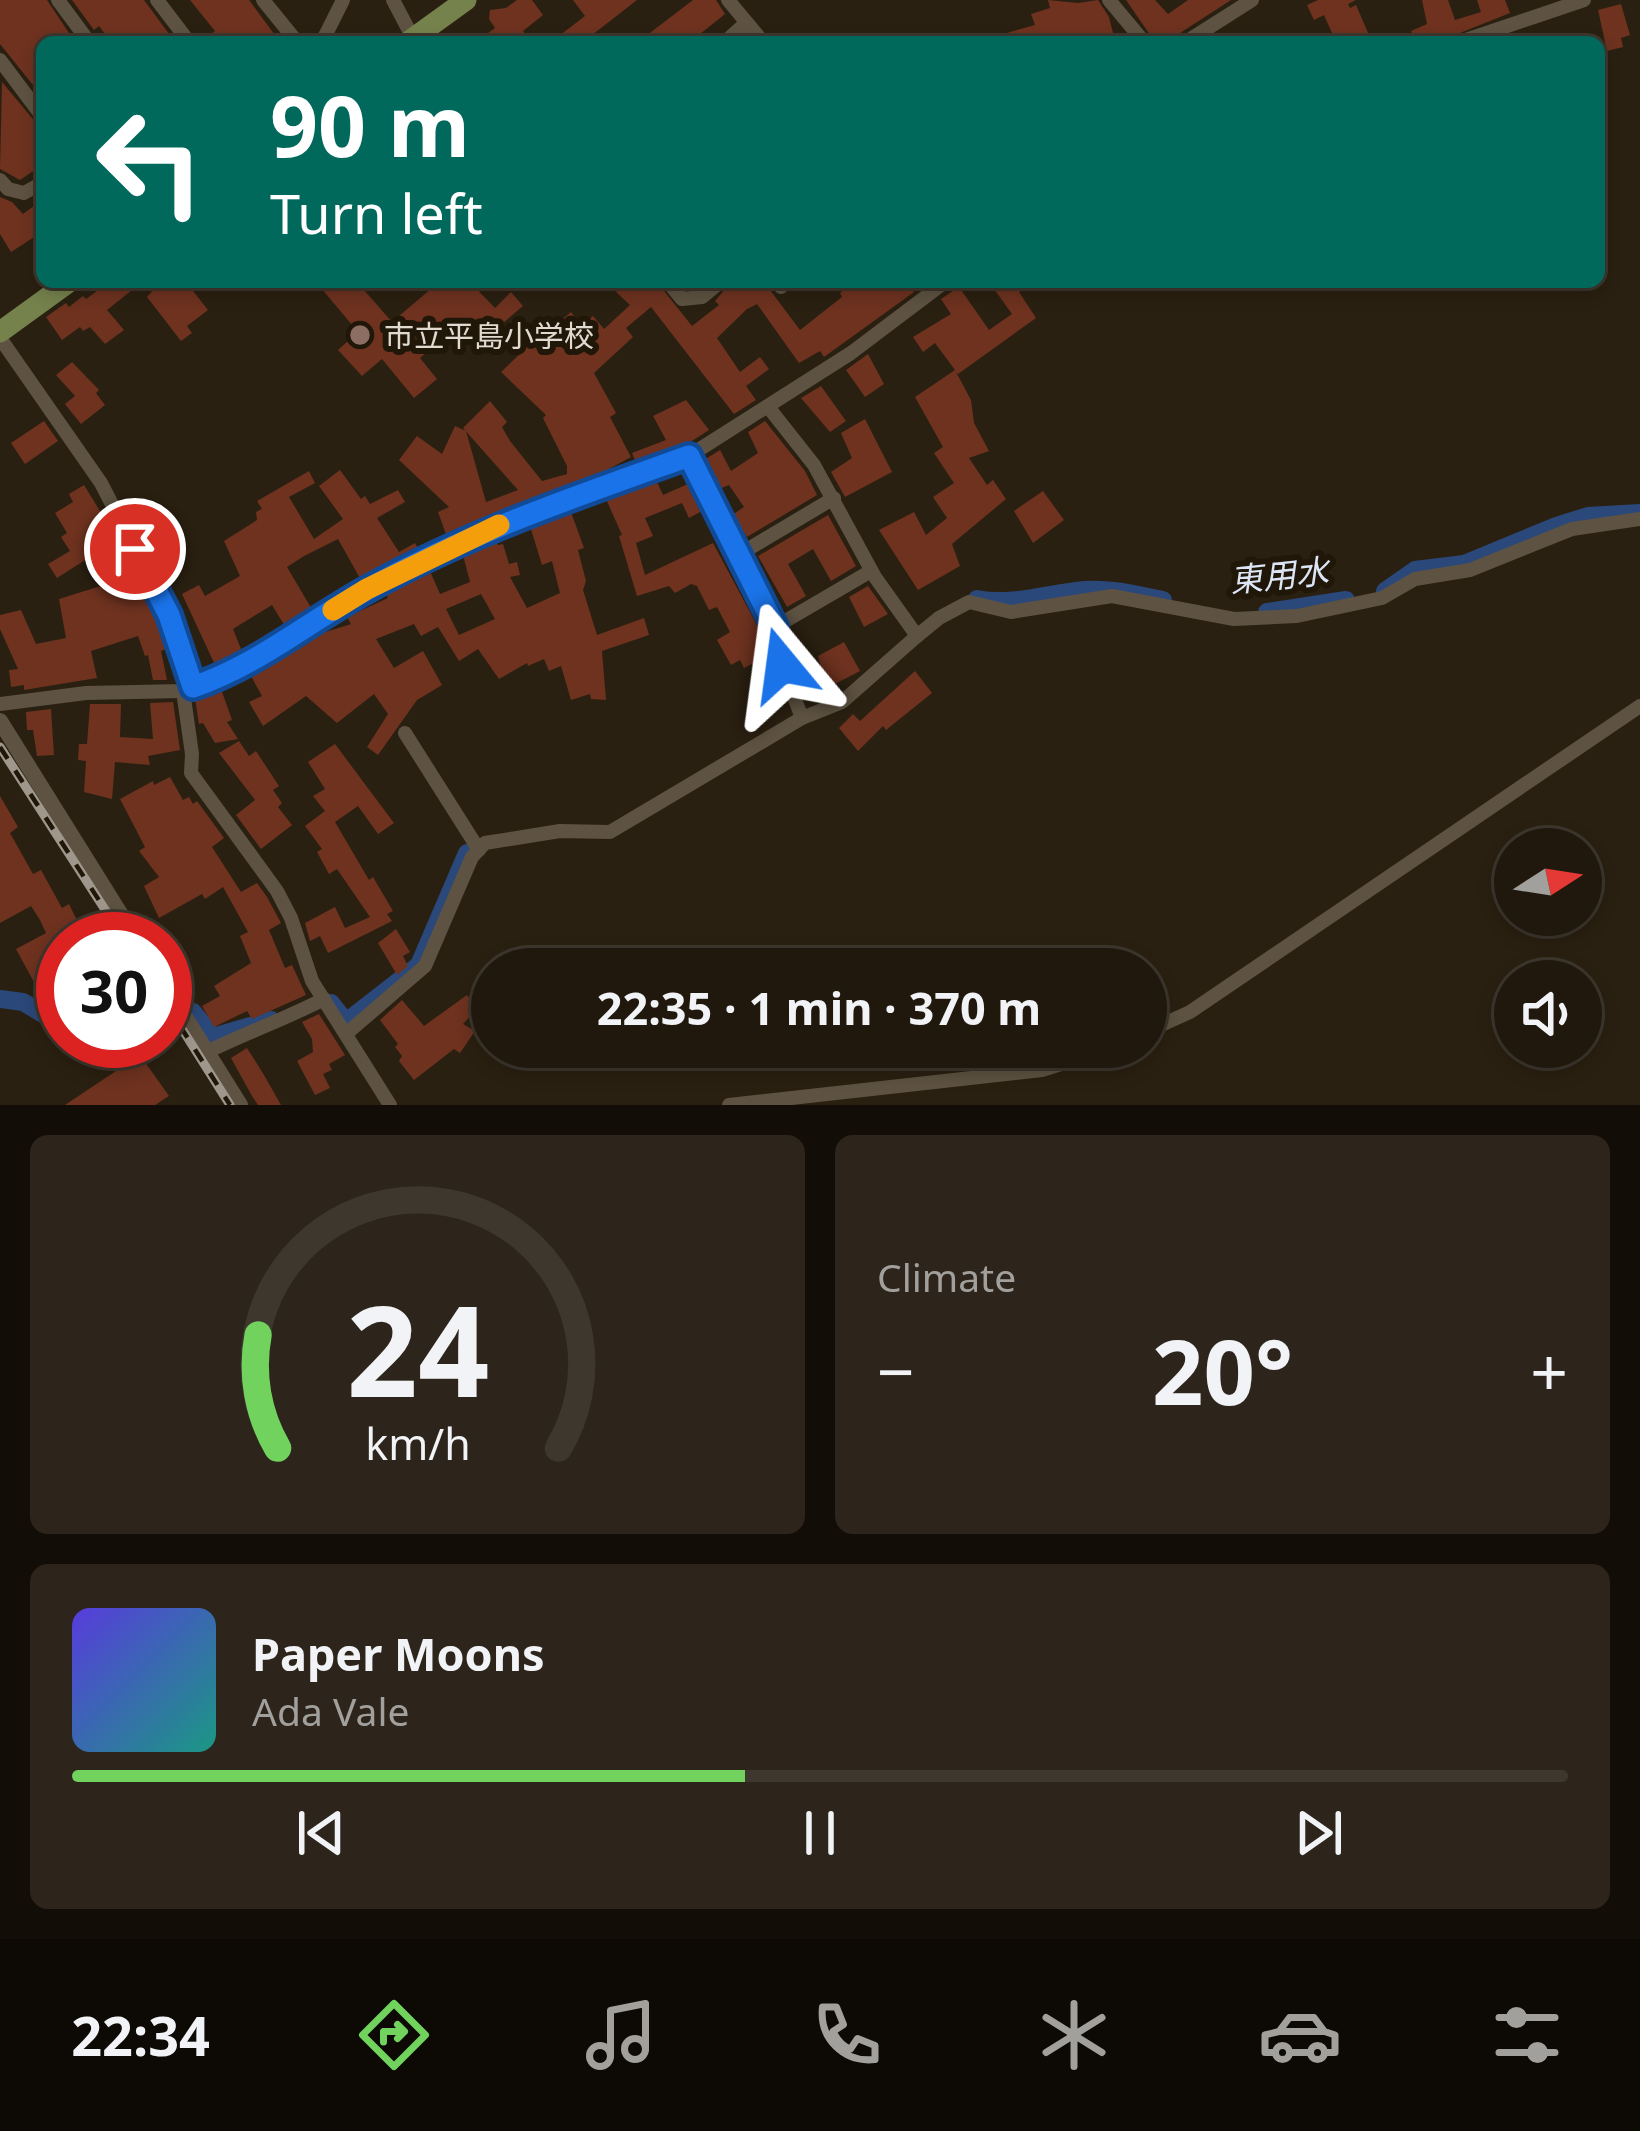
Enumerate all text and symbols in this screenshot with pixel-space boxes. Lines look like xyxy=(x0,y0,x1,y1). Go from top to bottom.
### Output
text: 90 m xyxy=(270,67,470,182)
icon: left xyxy=(72,84,228,240)
text: Turn left xyxy=(270,176,483,250)
place label: 市立平島小学校 xyxy=(384,315,594,356)
marker: 市立平島小学校 xyxy=(347,322,373,348)
pin xyxy=(84,498,186,600)
icon: arrive xyxy=(102,516,168,582)
water label: 東用水 xyxy=(1227,547,1334,603)
position arrow xyxy=(719,602,845,728)
north arrow xyxy=(1494,828,1602,936)
map controls xyxy=(1494,828,1602,1068)
speed limit sign: 30 xyxy=(36,912,192,1068)
button: sound xyxy=(1494,960,1602,1068)
text: 22:35 · 1 min · 370 m xyxy=(597,977,1041,1038)
text: Climate xyxy=(877,1250,1016,1303)
text: 24 xyxy=(346,1264,489,1434)
text: 20° xyxy=(1152,1309,1293,1431)
text: − xyxy=(877,1325,915,1415)
text: + xyxy=(1530,1325,1568,1415)
text: km/h xyxy=(365,1413,470,1472)
text: Paper Moons xyxy=(252,1623,545,1684)
text: Ada Vale xyxy=(252,1684,409,1737)
icon: previous xyxy=(288,1800,354,1866)
icon: pause xyxy=(787,1800,853,1866)
icon: next xyxy=(1286,1800,1352,1866)
icon: directions xyxy=(352,1993,436,2077)
icon: music xyxy=(579,1993,663,2077)
icon: phone xyxy=(805,1993,889,2077)
icon: climate xyxy=(1032,1993,1116,2077)
icon: car xyxy=(1258,1993,1342,2077)
icon: filters xyxy=(1485,1993,1569,2077)
text: 22:34 xyxy=(71,1998,210,2072)

